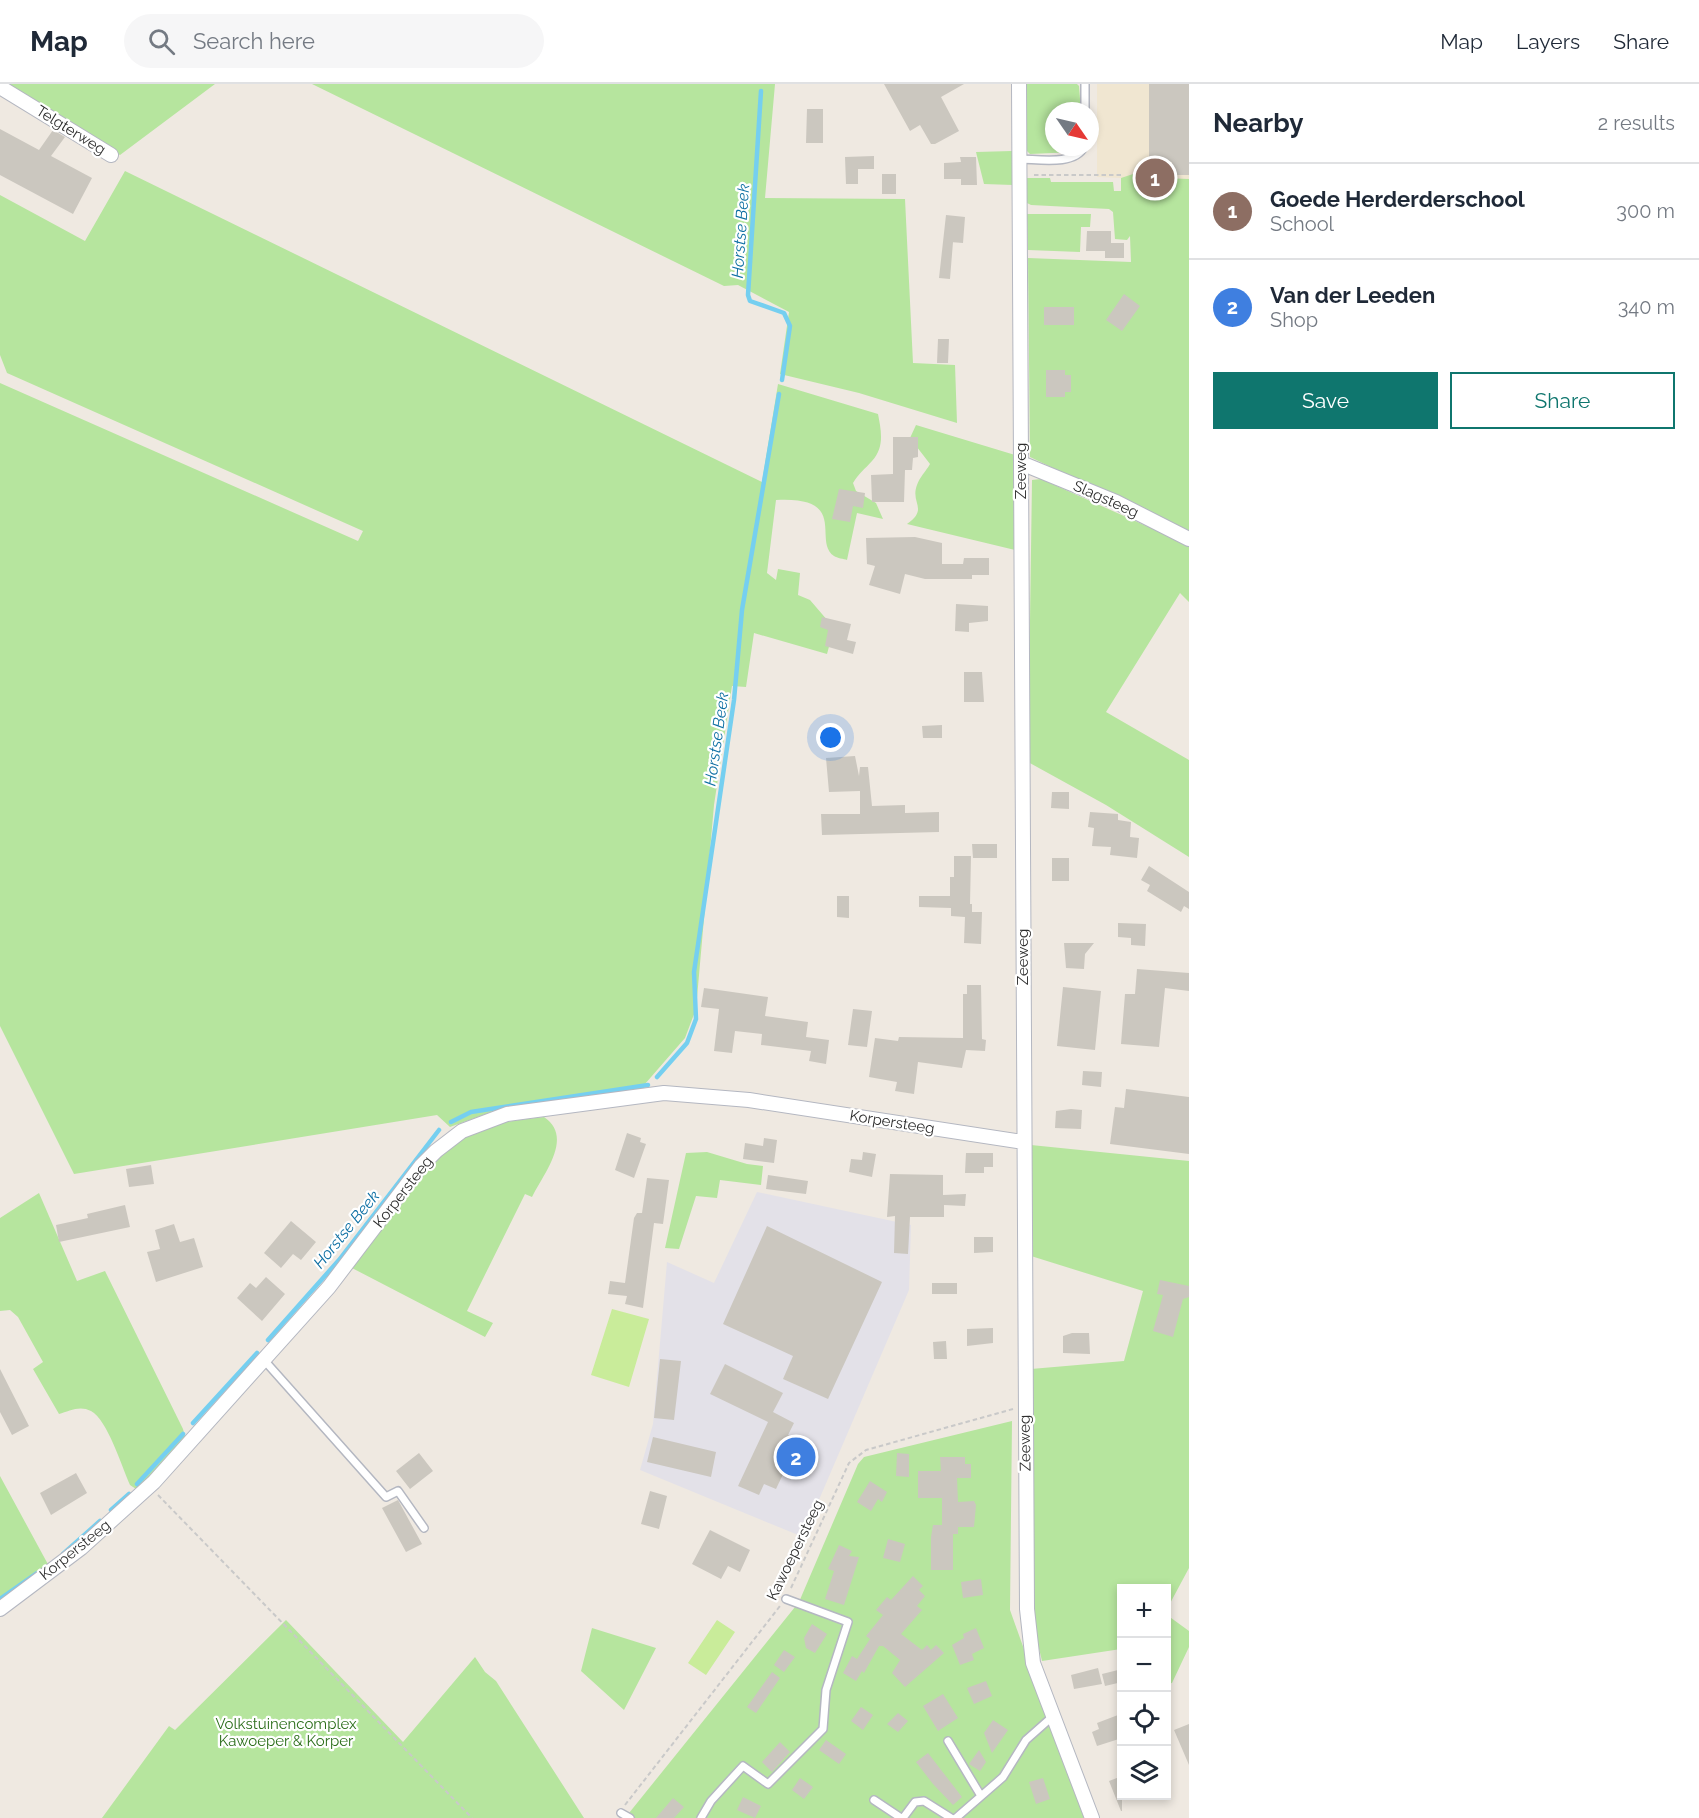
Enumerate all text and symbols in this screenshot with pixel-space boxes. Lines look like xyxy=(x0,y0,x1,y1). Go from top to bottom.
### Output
search box xyxy=(124,14,544,68)
text: Map xyxy=(30,25,88,58)
icon: search xyxy=(145,25,178,58)
text: Search here xyxy=(193,28,315,54)
text: Map xyxy=(1440,29,1483,54)
text: Layers xyxy=(1516,29,1580,54)
text: Share xyxy=(1613,29,1669,54)
street label: Telgterweg xyxy=(33,102,109,158)
north arrow xyxy=(1045,102,1099,156)
text: Nearby xyxy=(1213,108,1303,138)
text: 2 results xyxy=(1598,111,1675,135)
pin: 1 xyxy=(1136,156,1174,200)
water label: Horstse Beek xyxy=(728,183,753,279)
text: Goede Herderderschool xyxy=(1270,186,1525,212)
text: 1 xyxy=(1228,199,1237,223)
text: 300 m xyxy=(1616,199,1675,223)
text: School xyxy=(1270,212,1334,236)
text: Van der Leeden xyxy=(1270,282,1435,308)
text: 2 xyxy=(1227,295,1238,319)
text: 340 m xyxy=(1618,295,1675,319)
text: Shop xyxy=(1270,308,1318,332)
button: Save xyxy=(1213,372,1438,429)
button: Share xyxy=(1450,372,1675,429)
street label: Zeeweg xyxy=(1012,443,1030,499)
street label: Slagsteeg xyxy=(1071,477,1141,521)
water label: Horstse Beek xyxy=(701,691,733,787)
your location xyxy=(816,723,845,752)
street label: Zeeweg xyxy=(1014,929,1032,985)
street label: Korpersteeg xyxy=(848,1106,936,1138)
street label: Korpersteeg xyxy=(370,1153,436,1231)
water label: Horstse Beek xyxy=(309,1186,384,1272)
street label: Zeeweg xyxy=(1016,1415,1034,1471)
pin: 2 xyxy=(776,1434,816,1480)
street label: Kawoepersteeg xyxy=(763,1497,827,1603)
street label: Korpersteeg xyxy=(36,1516,114,1584)
map controls xyxy=(1117,1584,1171,1800)
button: + xyxy=(1117,1584,1171,1638)
button: − xyxy=(1117,1638,1171,1692)
button: locate xyxy=(1117,1692,1171,1746)
park label: Volkstuinencomplex Kawoeper & Korper xyxy=(215,1715,357,1750)
button: layers xyxy=(1117,1746,1171,1800)

